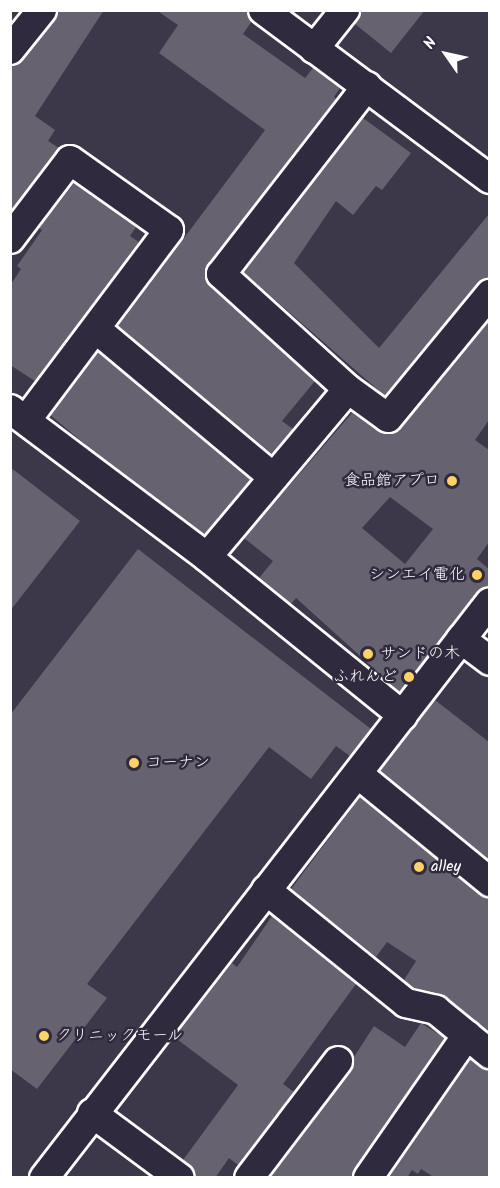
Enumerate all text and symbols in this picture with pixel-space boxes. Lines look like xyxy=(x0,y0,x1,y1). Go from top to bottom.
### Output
north arrow xyxy=(416,24,476,84)
text: N xyxy=(417,32,444,55)
place label: 食品館アプロ xyxy=(344,471,440,491)
marker: 食品館アプロ xyxy=(445,474,459,488)
place label: シンエイ電化 xyxy=(369,565,465,585)
marker: シンエイ電化 xyxy=(470,568,484,582)
place label: サンドの木 xyxy=(380,644,460,664)
marker: サンドの木 xyxy=(361,647,375,661)
place label: ふれんど xyxy=(333,667,397,687)
marker: ふれんど xyxy=(402,670,416,684)
place label: コーナン xyxy=(146,753,210,773)
marker: コーナン xyxy=(127,756,141,770)
place label: alley xyxy=(431,857,461,877)
marker: alley xyxy=(412,860,426,874)
place label: クリニックモール xyxy=(56,1026,184,1046)
marker: クリニックモール xyxy=(37,1029,51,1043)

